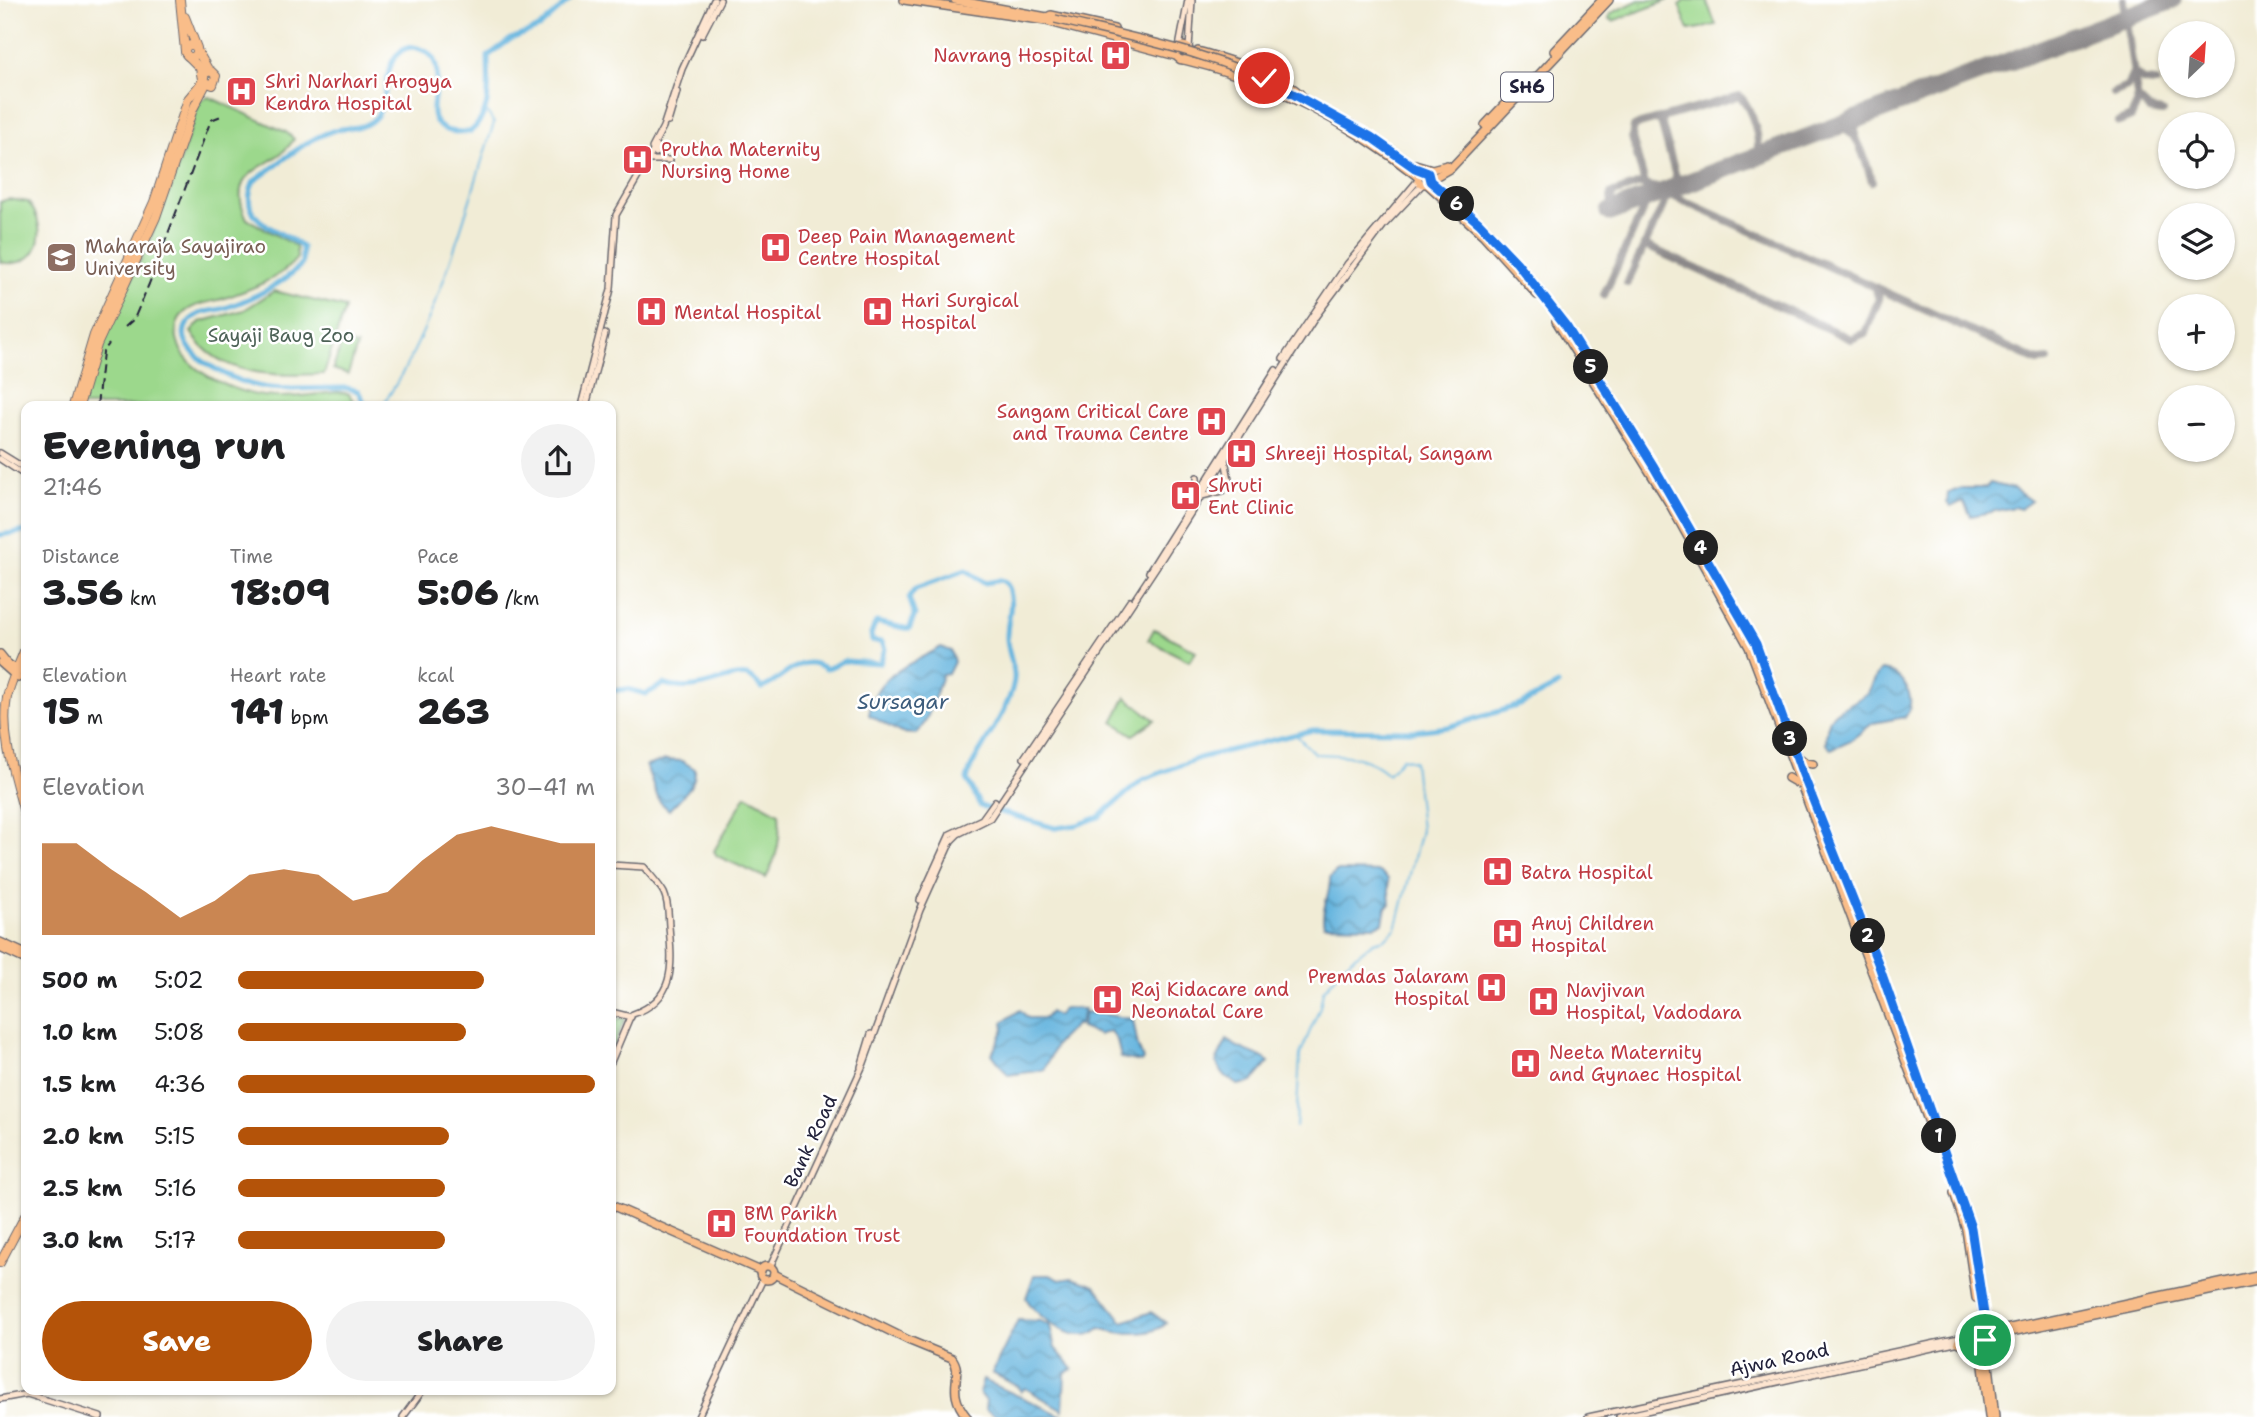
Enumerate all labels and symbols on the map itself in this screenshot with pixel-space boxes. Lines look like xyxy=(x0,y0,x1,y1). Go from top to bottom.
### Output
north arrow xyxy=(2158,21,2235,98)
hospital icon: Navrang Hospital xyxy=(1099,38,1133,72)
place label: Navrang Hospital xyxy=(933,43,1093,68)
pin xyxy=(1234,48,1294,108)
place label: Shri Narhari Arogya Kendra Hospital xyxy=(265,69,452,116)
road number: SH6 xyxy=(1501,72,1553,102)
hospital icon: Shri Narhari Arogya Kendra Hospital xyxy=(225,75,259,109)
place label: Prutha Maternity Nursing Home xyxy=(661,137,821,184)
hospital icon: Prutha Maternity Nursing Home xyxy=(621,143,655,177)
pin: 6 xyxy=(1440,186,1474,222)
place label: Deep Pain Management Centre Hospital xyxy=(798,224,1016,271)
hospital icon: Deep Pain Management Centre Hospital xyxy=(758,230,792,264)
place label: Maharaja Sayajirao University xyxy=(85,234,266,281)
school or university icon: Maharaja Sayajirao University xyxy=(45,240,79,274)
place label: Hari Surgical Hospital xyxy=(901,288,1019,335)
hospital icon: Hari Surgical Hospital xyxy=(861,294,895,328)
hospital icon: Mental Hospital xyxy=(634,295,668,329)
place label: Mental Hospital xyxy=(674,300,821,325)
park label: Sayaji Baug Zoo xyxy=(208,323,354,348)
pin: 5 xyxy=(1574,350,1608,384)
place label: Sangam Critical Care and Trauma Centre xyxy=(997,399,1189,446)
hospital icon: Sangam Critical Care and Trauma Centre xyxy=(1195,405,1229,439)
hospital icon: Shreeji Hospital, Sangam xyxy=(1225,436,1259,470)
place label: Shreeji Hospital, Sangam xyxy=(1265,441,1493,466)
place label: Shruti Ent Clinic xyxy=(1208,473,1294,520)
hospital icon: Shruti Ent Clinic xyxy=(1168,479,1202,513)
pin: 4 xyxy=(1684,530,1718,566)
water label: Sursagar xyxy=(857,688,950,716)
pin: 3 xyxy=(1772,722,1808,756)
hospital icon: Batra Hospital xyxy=(1481,855,1515,889)
place label: Batra Hospital xyxy=(1521,860,1653,885)
place label: Anuj Children Hospital xyxy=(1531,911,1654,958)
hospital icon: Anuj Children Hospital xyxy=(1491,917,1525,951)
pin: 2 xyxy=(1850,918,1885,954)
place label: Premdas Jalaram Hospital xyxy=(1308,964,1469,1011)
hospital icon: Premdas Jalaram Hospital xyxy=(1475,970,1509,1004)
place label: Raj Kidacare and Neonatal Care xyxy=(1131,977,1289,1024)
place label: Navjivan Hospital, Vadodara xyxy=(1566,978,1742,1025)
hospital icon: Raj Kidacare and Neonatal Care xyxy=(1091,983,1125,1017)
hospital icon: Navjivan Hospital, Vadodara xyxy=(1526,984,1560,1018)
place label: Neeta Maternity and Gynaec Hospital xyxy=(1549,1040,1742,1087)
hospital icon: Neeta Maternity and Gynaec Hospital xyxy=(1509,1046,1543,1080)
street label: Bank Road xyxy=(778,1091,843,1192)
pin: 1 xyxy=(1922,1118,1956,1154)
place label: BM Parikh Foundation Trust xyxy=(744,1201,901,1248)
hospital icon: BM Parikh Foundation Trust xyxy=(704,1207,738,1241)
pin xyxy=(1955,1310,2015,1370)
street label: Ajwa Road xyxy=(1727,1337,1831,1382)

